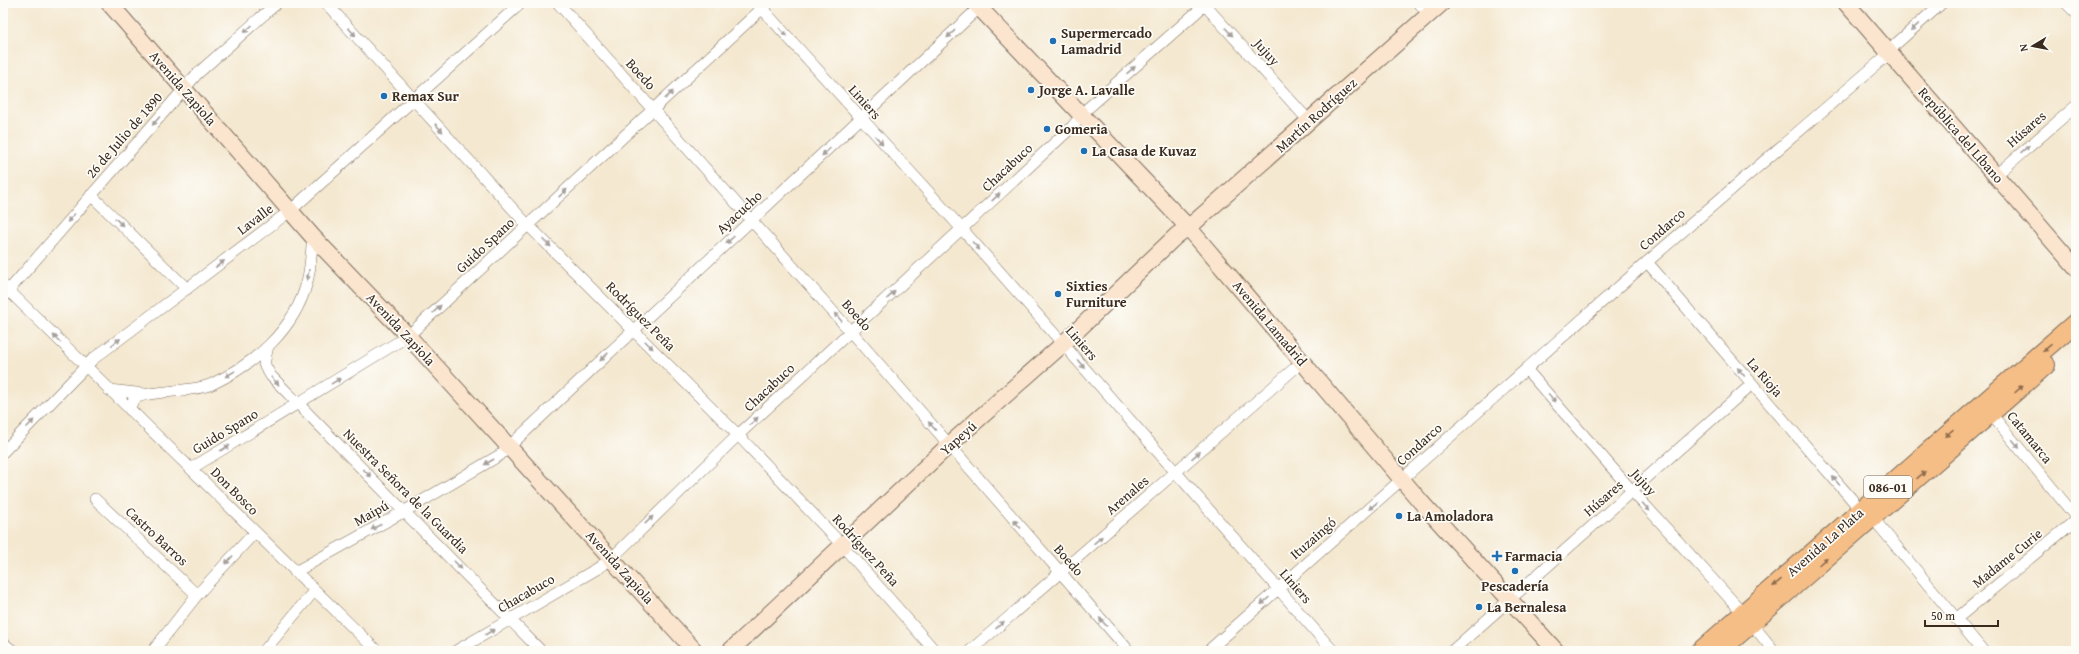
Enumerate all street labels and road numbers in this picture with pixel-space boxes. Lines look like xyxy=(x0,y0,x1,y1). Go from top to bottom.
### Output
street label: Jujuy xyxy=(1248,33,1285,70)
street label: Avenida Zapiola xyxy=(145,46,221,130)
street label: Boedo xyxy=(621,54,661,94)
street label: Martín Rodríguez xyxy=(1271,73,1361,157)
street label: Liniers xyxy=(844,80,886,124)
street label: República del Líbano xyxy=(1914,83,2008,187)
street label: 26 de Julio de 1890 xyxy=(81,88,167,182)
street label: Húsares xyxy=(2002,106,2050,152)
street label: Chacabuco xyxy=(977,138,1037,196)
street label: Ayacucho xyxy=(712,186,766,238)
street label: Lavalle xyxy=(233,198,278,239)
street label: Condarco xyxy=(1634,203,1690,255)
street label: Guido Spano xyxy=(451,213,519,277)
street label: Avenida Lamadrid xyxy=(1228,276,1312,370)
street label: Rodríguez Peña xyxy=(602,277,681,356)
street label: Avenida Zapiola xyxy=(362,288,440,370)
street label: Boedo xyxy=(838,295,876,335)
street label: Liniers xyxy=(1061,321,1103,365)
street label: La Rioja xyxy=(1742,353,1788,401)
street label: Chacabuco xyxy=(739,358,799,416)
street label: Guido Spano xyxy=(188,404,262,458)
street label: Catamarca xyxy=(2003,407,2058,468)
street label: Yapeyú xyxy=(935,416,981,460)
street label: Condarco xyxy=(1392,418,1446,470)
street label: Nuestra Señora de la Guardia xyxy=(339,424,473,558)
street label: Don Bosco xyxy=(207,463,263,519)
street label: Jujuy xyxy=(1625,463,1662,500)
street label: Arenales xyxy=(1101,471,1153,519)
street label: Húsares xyxy=(1579,475,1627,521)
road number: 086-01 xyxy=(1864,476,1912,498)
street label: Maipú xyxy=(350,495,392,531)
street label: Castro Barros xyxy=(121,502,193,570)
street label: Avenida La Plata xyxy=(1782,503,1868,581)
street label: Rodríguez Peña xyxy=(828,509,904,591)
street label: Ituzaingó xyxy=(1286,512,1340,564)
street label: Madame Curie xyxy=(1968,523,2047,592)
street label: Avenida Zapiola xyxy=(581,526,659,609)
street label: Boedo xyxy=(1050,540,1088,580)
street label: Liniers xyxy=(1275,564,1317,608)
street label: Chacabuco xyxy=(494,569,558,617)

